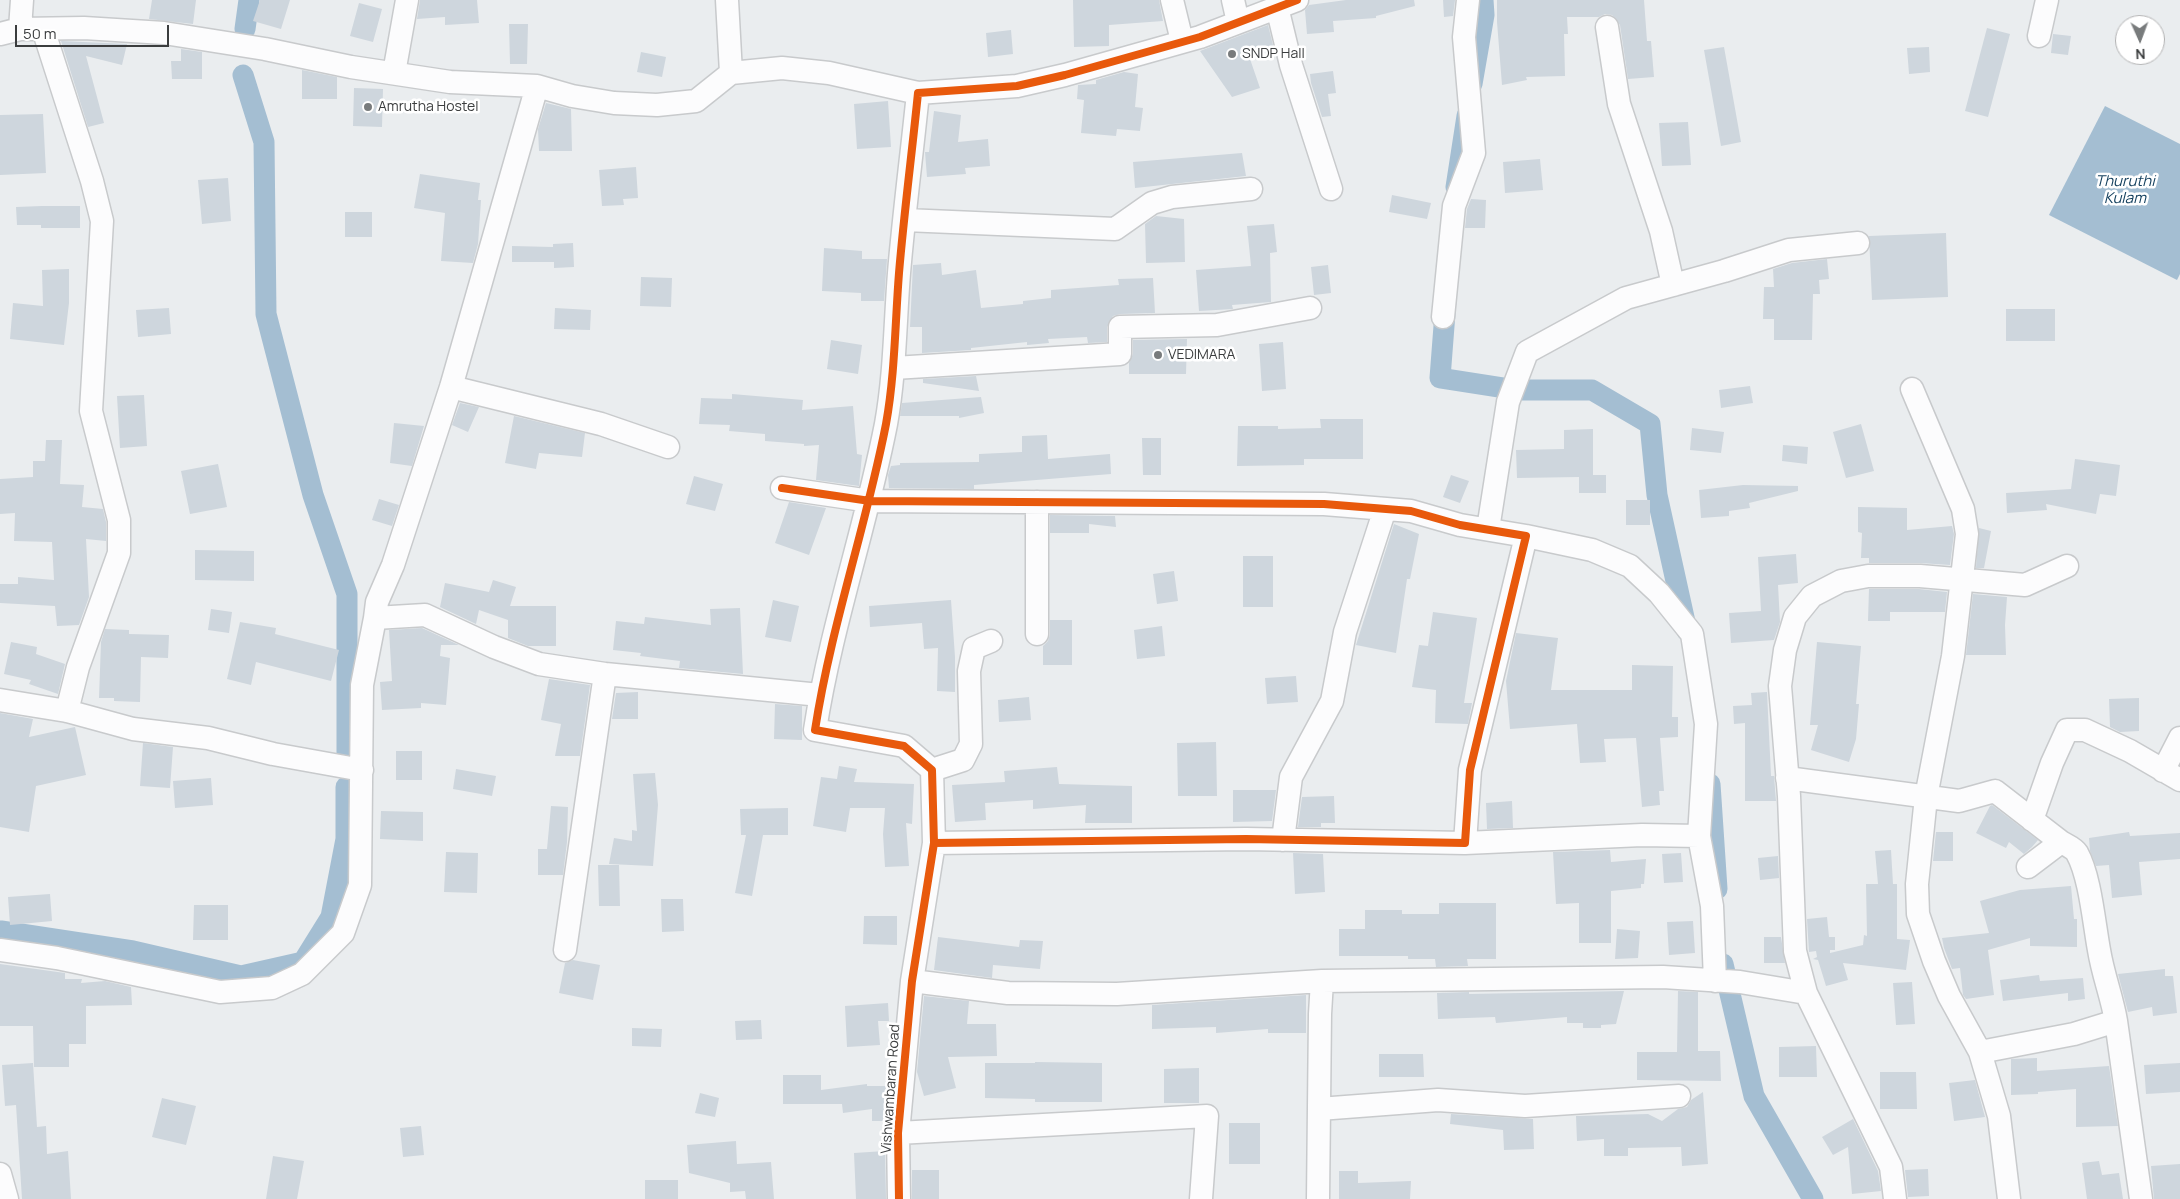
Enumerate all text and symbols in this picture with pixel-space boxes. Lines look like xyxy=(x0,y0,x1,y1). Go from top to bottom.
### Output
scale bar xyxy=(18,15,171,47)
north arrow xyxy=(2115,15,2165,65)
text: 50 m xyxy=(23,23,57,44)
text: N xyxy=(2135,45,2146,64)
place label: SNDP Hall xyxy=(1242,46,1305,62)
marker: SNDP Hall xyxy=(1226,48,1238,60)
place label: Amrutha Hostel xyxy=(378,99,479,115)
marker: Amrutha Hostel xyxy=(362,101,374,113)
water label: Thuruthi Kulam xyxy=(2095,173,2155,208)
place label: VEDIMARA xyxy=(1168,347,1235,363)
marker: VEDIMARA xyxy=(1152,349,1164,361)
street label: Vishwambaran Road xyxy=(878,1024,904,1154)

